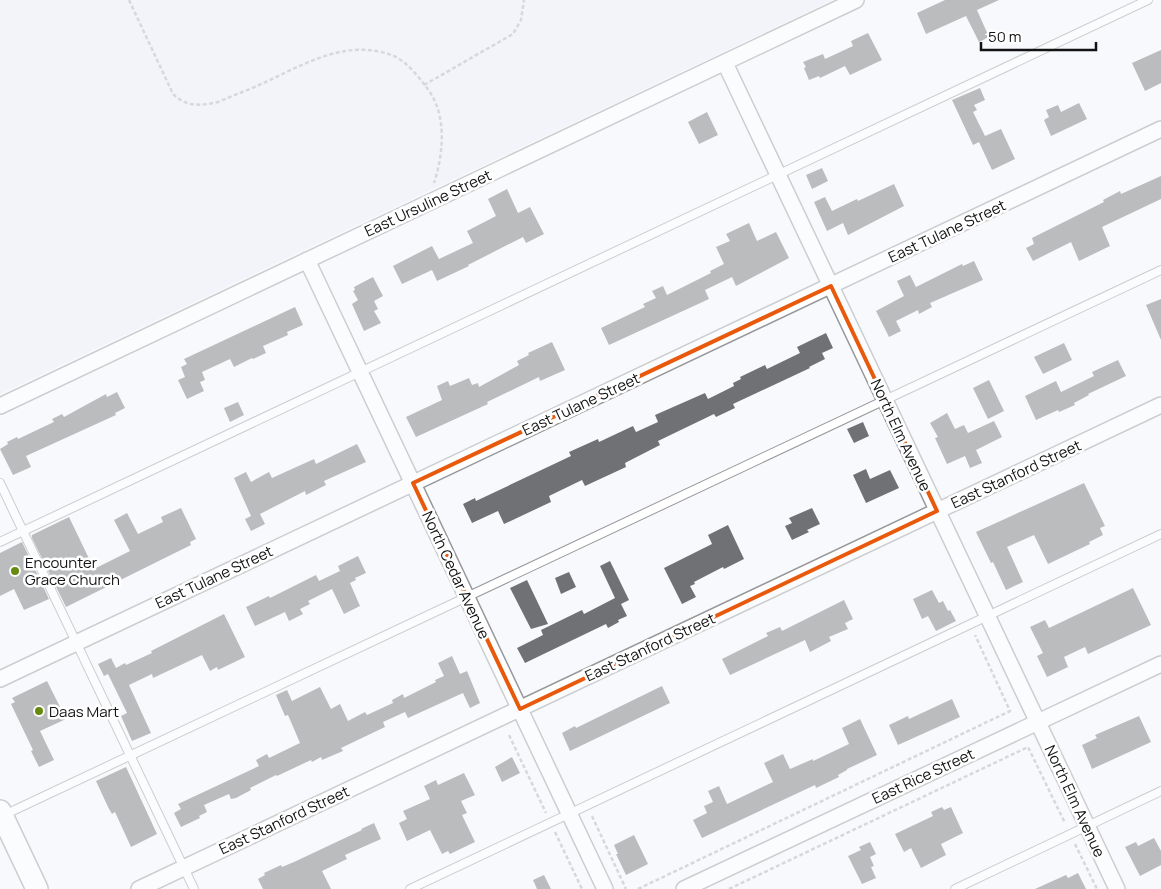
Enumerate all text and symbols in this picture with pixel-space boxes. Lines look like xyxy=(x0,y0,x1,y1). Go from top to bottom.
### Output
scale bar xyxy=(981,20,1096,52)
text: 50 m xyxy=(988,26,1022,47)
street label: East Ursuline Street xyxy=(361,164,495,242)
street label: East Tulane Street xyxy=(885,195,1009,267)
street label: East Tulane Street xyxy=(519,368,643,440)
street label: North Elm Avenue xyxy=(866,375,936,495)
street label: East Stanford Street xyxy=(948,435,1084,513)
street label: North Cedar Avenue xyxy=(417,508,495,643)
street label: East Tulane Street xyxy=(152,541,276,613)
place label: Encounter Grace Church xyxy=(25,552,120,590)
marker: Encounter Grace Church xyxy=(9,565,21,577)
street label: East Stanford Street xyxy=(582,608,718,686)
place label: Daas Mart xyxy=(49,701,119,722)
marker: Daas Mart xyxy=(33,705,45,717)
street label: North Elm Avenue xyxy=(1040,741,1110,861)
street label: East Rice Street xyxy=(868,743,978,809)
street label: East Stanford Street xyxy=(216,781,352,859)

